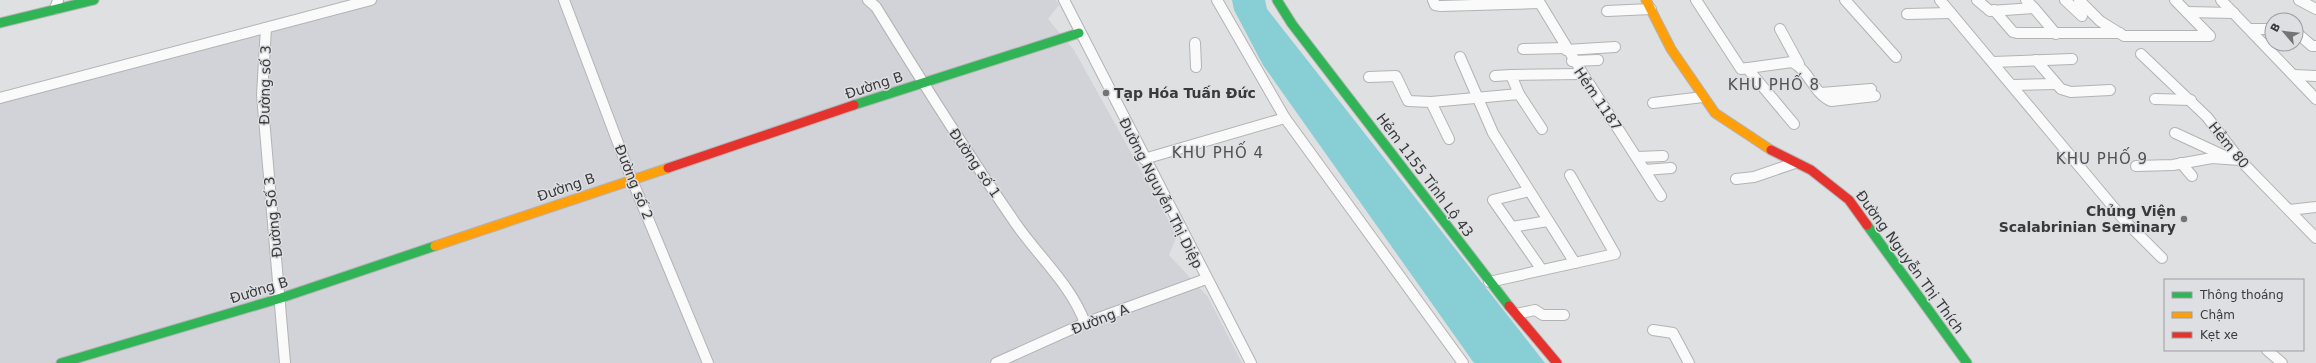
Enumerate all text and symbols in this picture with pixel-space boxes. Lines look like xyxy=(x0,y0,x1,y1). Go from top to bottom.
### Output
north arrow xyxy=(2264,12,2304,52)
text: B xyxy=(2268,21,2283,34)
street label: Đường số 3 xyxy=(256,45,274,125)
street label: Hẻm 1187 xyxy=(1571,64,1625,134)
street label: Đường B xyxy=(843,68,905,102)
district label: KHU PHỐ 8 xyxy=(1728,73,1820,94)
place label: Tạp Hóa Tuấn Đức xyxy=(1114,85,1256,101)
marker: Tạp Hóa Tuấn Đức xyxy=(1101,88,1111,98)
street label: Hẻm 1155 Tỉnh Lộ 43 xyxy=(1373,110,1477,240)
street label: Đường Nguyễn Thị Diệp xyxy=(1116,115,1206,271)
street label: Hẻm 80 xyxy=(2205,119,2253,171)
street label: Đường số 1 xyxy=(946,125,1004,201)
district label: KHU PHỐ 4 xyxy=(1172,141,1264,162)
street label: Đường số 2 xyxy=(612,142,656,222)
district label: KHU PHỐ 9 xyxy=(2056,147,2148,168)
street label: Đường B xyxy=(535,170,597,204)
street label: Đường Số 3 xyxy=(261,176,285,258)
street label: Đường Nguyễn Thị Thích xyxy=(1853,187,1967,337)
place label: Chủng Viện Scalabrinian Seminary xyxy=(1999,203,2176,235)
marker: Chủng Viện Scalabrinian Seminary xyxy=(2179,214,2189,224)
street label: Đường B xyxy=(228,274,290,306)
legend xyxy=(2164,279,2304,351)
text: Thông thoáng xyxy=(2199,288,2284,302)
street label: Đường A xyxy=(1069,301,1131,337)
text: Chậm xyxy=(2200,308,2235,322)
text: Kẹt xe xyxy=(2200,328,2238,342)

